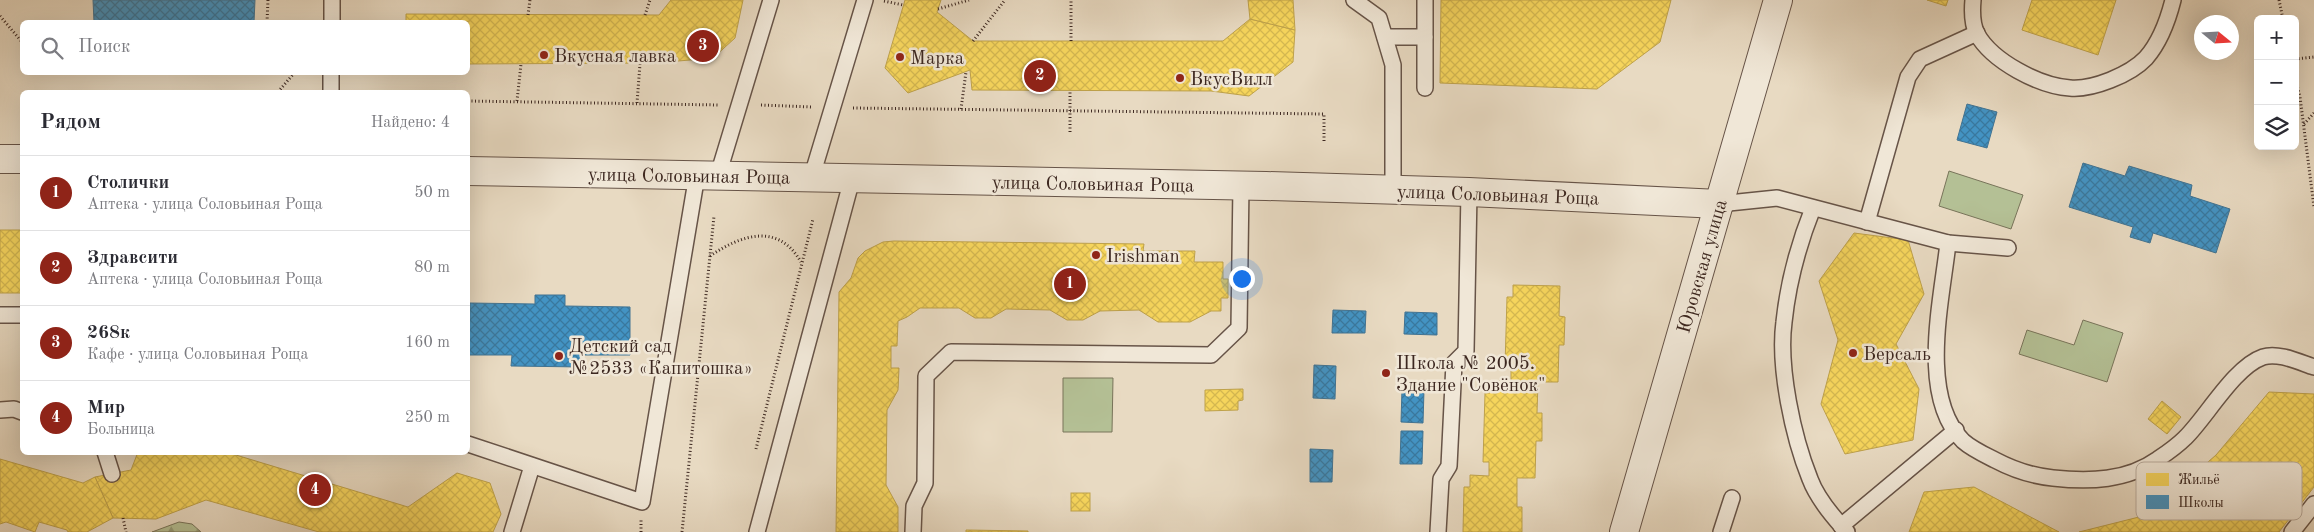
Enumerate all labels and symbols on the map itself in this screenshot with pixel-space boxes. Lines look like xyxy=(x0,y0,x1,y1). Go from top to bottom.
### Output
north arrow xyxy=(2194,15,2239,60)
pin: 3 xyxy=(687,27,719,65)
place label: Вкусная лавка xyxy=(554,48,677,67)
marker: Вкусная лавка xyxy=(538,49,550,61)
place label: Марка xyxy=(910,50,965,69)
marker: Марка xyxy=(894,51,906,63)
pin: 2 xyxy=(1024,57,1056,95)
place label: ВкусВилл xyxy=(1190,71,1273,90)
marker: ВкусВилл xyxy=(1174,72,1186,84)
street label: улица Соловьиная Роща xyxy=(588,166,791,189)
street label: улица Соловьиная Роща xyxy=(992,174,1195,197)
street label: улица Соловьиная Роща xyxy=(1396,183,1600,210)
street label: Юровская улица xyxy=(1675,197,1732,336)
place label: Irishman xyxy=(1106,248,1180,267)
marker: Irishman xyxy=(1090,249,1102,261)
pin: 1 xyxy=(1054,265,1086,303)
your location xyxy=(1229,266,1255,292)
place label: Детский сад №2533 «Капитошка» xyxy=(569,338,753,379)
place label: Версаль xyxy=(1863,346,1931,365)
marker: Версаль xyxy=(1847,347,1859,359)
marker: Детский сад №2533 «Капитошка» xyxy=(553,350,565,362)
place label: Школа № 2005. Здание "Совёнок" xyxy=(1396,355,1546,396)
marker: Школа № 2005. Здание "Совёнок" xyxy=(1380,367,1392,379)
legend xyxy=(2136,462,2302,520)
pin: 4 xyxy=(299,471,331,509)
text: Жильё xyxy=(2178,473,2220,487)
text: Школы xyxy=(2178,496,2224,510)

